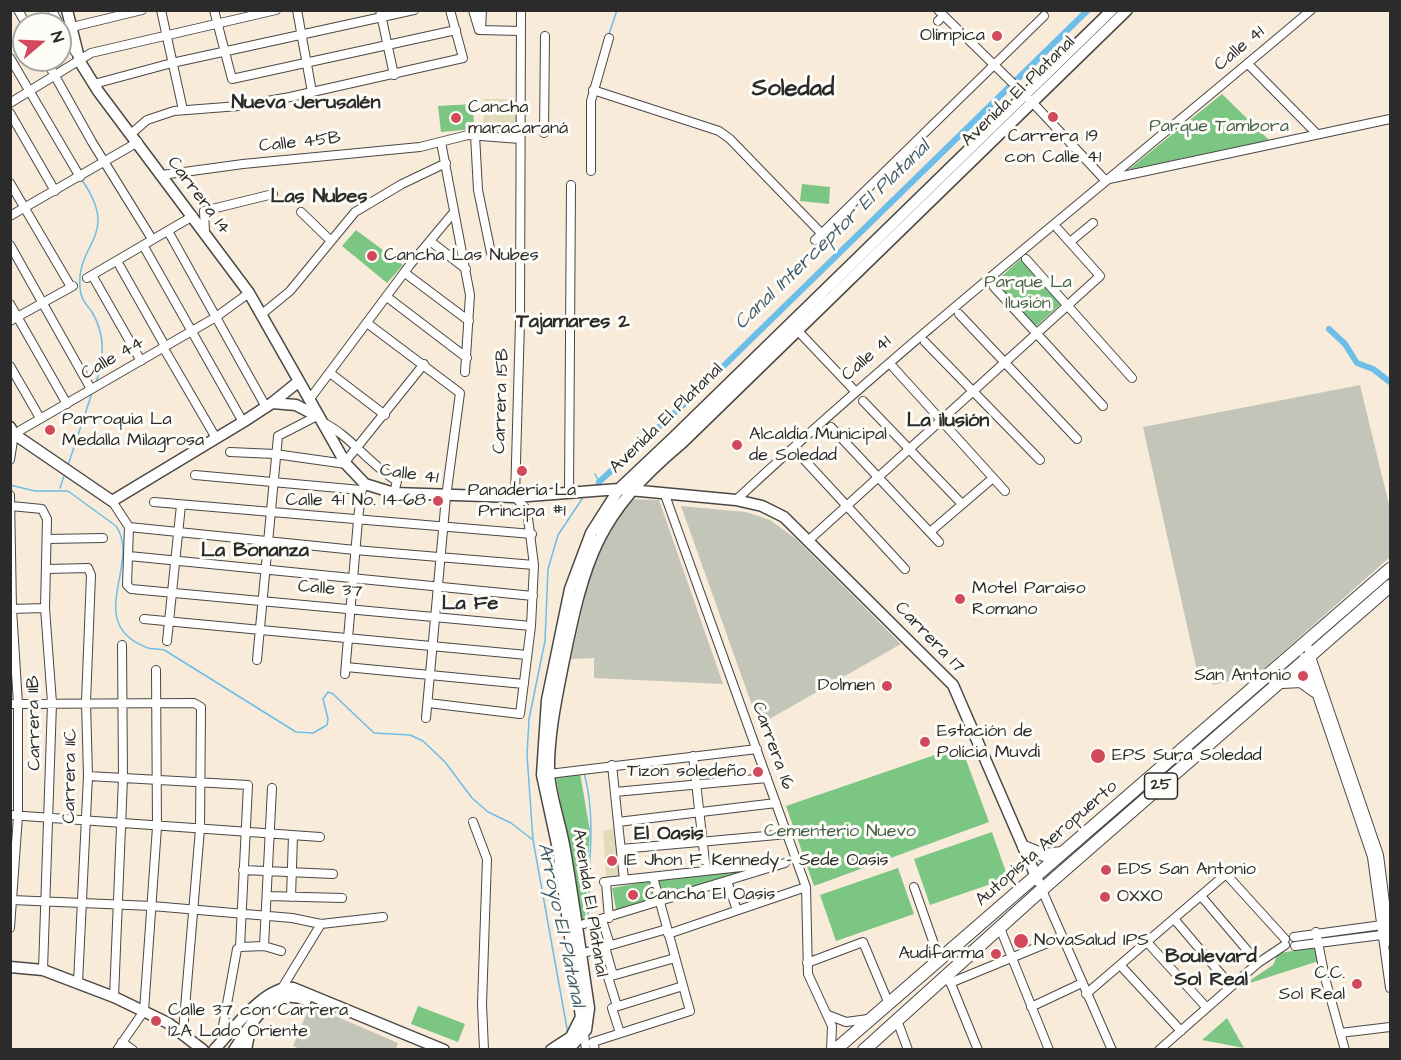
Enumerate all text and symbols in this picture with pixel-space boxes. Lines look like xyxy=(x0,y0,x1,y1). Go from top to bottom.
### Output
north arrow xyxy=(12,12,72,72)
street label: Calle 41 xyxy=(1210,22,1270,76)
place label: Olímpica xyxy=(920,25,985,47)
text: N xyxy=(45,28,69,45)
marker: Olímpica xyxy=(990,29,1004,43)
street label: Avenida El Platanal xyxy=(958,32,1080,152)
district label: Soledad xyxy=(752,76,834,104)
district label: Nueva Jerusalén xyxy=(232,92,380,116)
place label: Cancha maracaraná xyxy=(468,97,568,140)
marker: Carrera 19 con Calle 41 xyxy=(1046,110,1060,124)
marker: Cancha maracaraná xyxy=(449,111,463,125)
park label: Parque Tambora xyxy=(1149,116,1289,138)
place label: Carrera 19 con Calle 41 xyxy=(1005,126,1101,168)
street label: Calle 45B xyxy=(258,128,342,158)
water label: Canal Interceptor El Platanal xyxy=(730,136,936,336)
street label: Carrera 14 xyxy=(162,153,234,239)
district label: Las Nubes xyxy=(271,186,367,210)
place label: Cancha Las Nubes xyxy=(384,245,539,267)
marker: Cancha Las Nubes xyxy=(365,249,379,263)
park label: Parque La Ilusión xyxy=(984,272,1072,314)
district label: Tajamares 2 xyxy=(516,311,630,335)
street label: Calle 41 xyxy=(838,331,896,387)
street label: Calle 44 xyxy=(78,332,148,386)
street label: Carrera 15B xyxy=(489,348,515,454)
street label: Avenida El Platanal xyxy=(606,359,728,479)
place label: Parroquia La Medalla Milagrosa xyxy=(62,409,204,452)
district label: La ilusión xyxy=(907,410,989,434)
marker: Parroquia La Medalla Milagrosa xyxy=(43,423,57,437)
place label: Alcaldía Municipal de Soledad xyxy=(749,424,887,466)
marker: Alcaldía Municipal de Soledad xyxy=(730,438,744,452)
street label: Calle 41 xyxy=(378,460,440,490)
marker: Panadería La Principa #1 xyxy=(515,464,529,478)
place label: Panadería La Principa #1 xyxy=(468,480,576,522)
place label: Calle 41 No. 14-68 xyxy=(285,490,426,512)
marker: Calle 41 No. 14-68 xyxy=(431,494,445,508)
district label: La Bonanza xyxy=(201,540,309,564)
street label: Calle 37 xyxy=(297,576,363,604)
place label: Motel Paraiso Romano xyxy=(972,578,1086,620)
marker: Motel Paraiso Romano xyxy=(953,592,967,606)
district label: La Fe xyxy=(442,593,498,617)
street label: Carrera 17 xyxy=(890,598,968,678)
place label: San Antonio xyxy=(1194,665,1291,687)
marker: San Antonio xyxy=(1296,669,1310,683)
street label: Carrera 11B xyxy=(23,675,47,771)
place label: Dolmen xyxy=(818,675,875,697)
marker: Dolmen xyxy=(880,679,894,693)
street label: Carrera 16 xyxy=(746,699,798,793)
place label: Estación de Polícia Muvdi xyxy=(937,721,1040,764)
street label: Carrera 11C xyxy=(59,728,83,824)
marker: Estación de Polícia Muvdi xyxy=(918,735,932,749)
place label: EPS Sura Soledad xyxy=(1112,745,1262,767)
marker: EPS Sura Soledad xyxy=(1089,747,1107,765)
place label: Tizon soledeño xyxy=(627,761,746,783)
marker: Tizon soledeño xyxy=(751,765,765,779)
road number: 25 xyxy=(1144,773,1178,799)
street label: Autopista Aeropuerto xyxy=(972,776,1122,912)
park label: Cementerio Nuevo xyxy=(764,821,916,843)
district label: El Oasis xyxy=(634,823,704,847)
street label: Avenida El Platanal xyxy=(567,827,611,979)
water label: Arroyo El Platanal xyxy=(531,841,589,1009)
place label: IE Jhon F. Kennedy - Sede Oasis xyxy=(624,850,889,872)
marker: IE Jhon F. Kennedy - Sede Oasis xyxy=(605,854,619,868)
place label: EDS San Antonio xyxy=(1118,859,1256,881)
marker: EDS San Antonio xyxy=(1099,863,1113,877)
place label: Cancha El Oasis xyxy=(645,884,775,906)
place label: OXXO xyxy=(1117,886,1163,908)
marker: Cancha El Oasis xyxy=(626,888,640,902)
marker: OXXO xyxy=(1098,890,1112,904)
place label: NovaSalud IPS xyxy=(1034,930,1149,952)
marker: NovaSalud IPS xyxy=(1012,932,1030,950)
place label: Audifarma xyxy=(898,943,984,965)
district label: Boulevard Sol Real xyxy=(1165,946,1257,993)
marker: Audifarma xyxy=(989,947,1003,961)
place label: C.C. Sol Real xyxy=(1279,963,1345,1006)
marker: C.C. Sol Real xyxy=(1350,977,1364,991)
place label: Calle 37 con Carrera 12A Lado Oriente xyxy=(168,1000,348,1042)
marker: Calle 37 con Carrera 12A Lado Oriente xyxy=(149,1014,163,1028)

